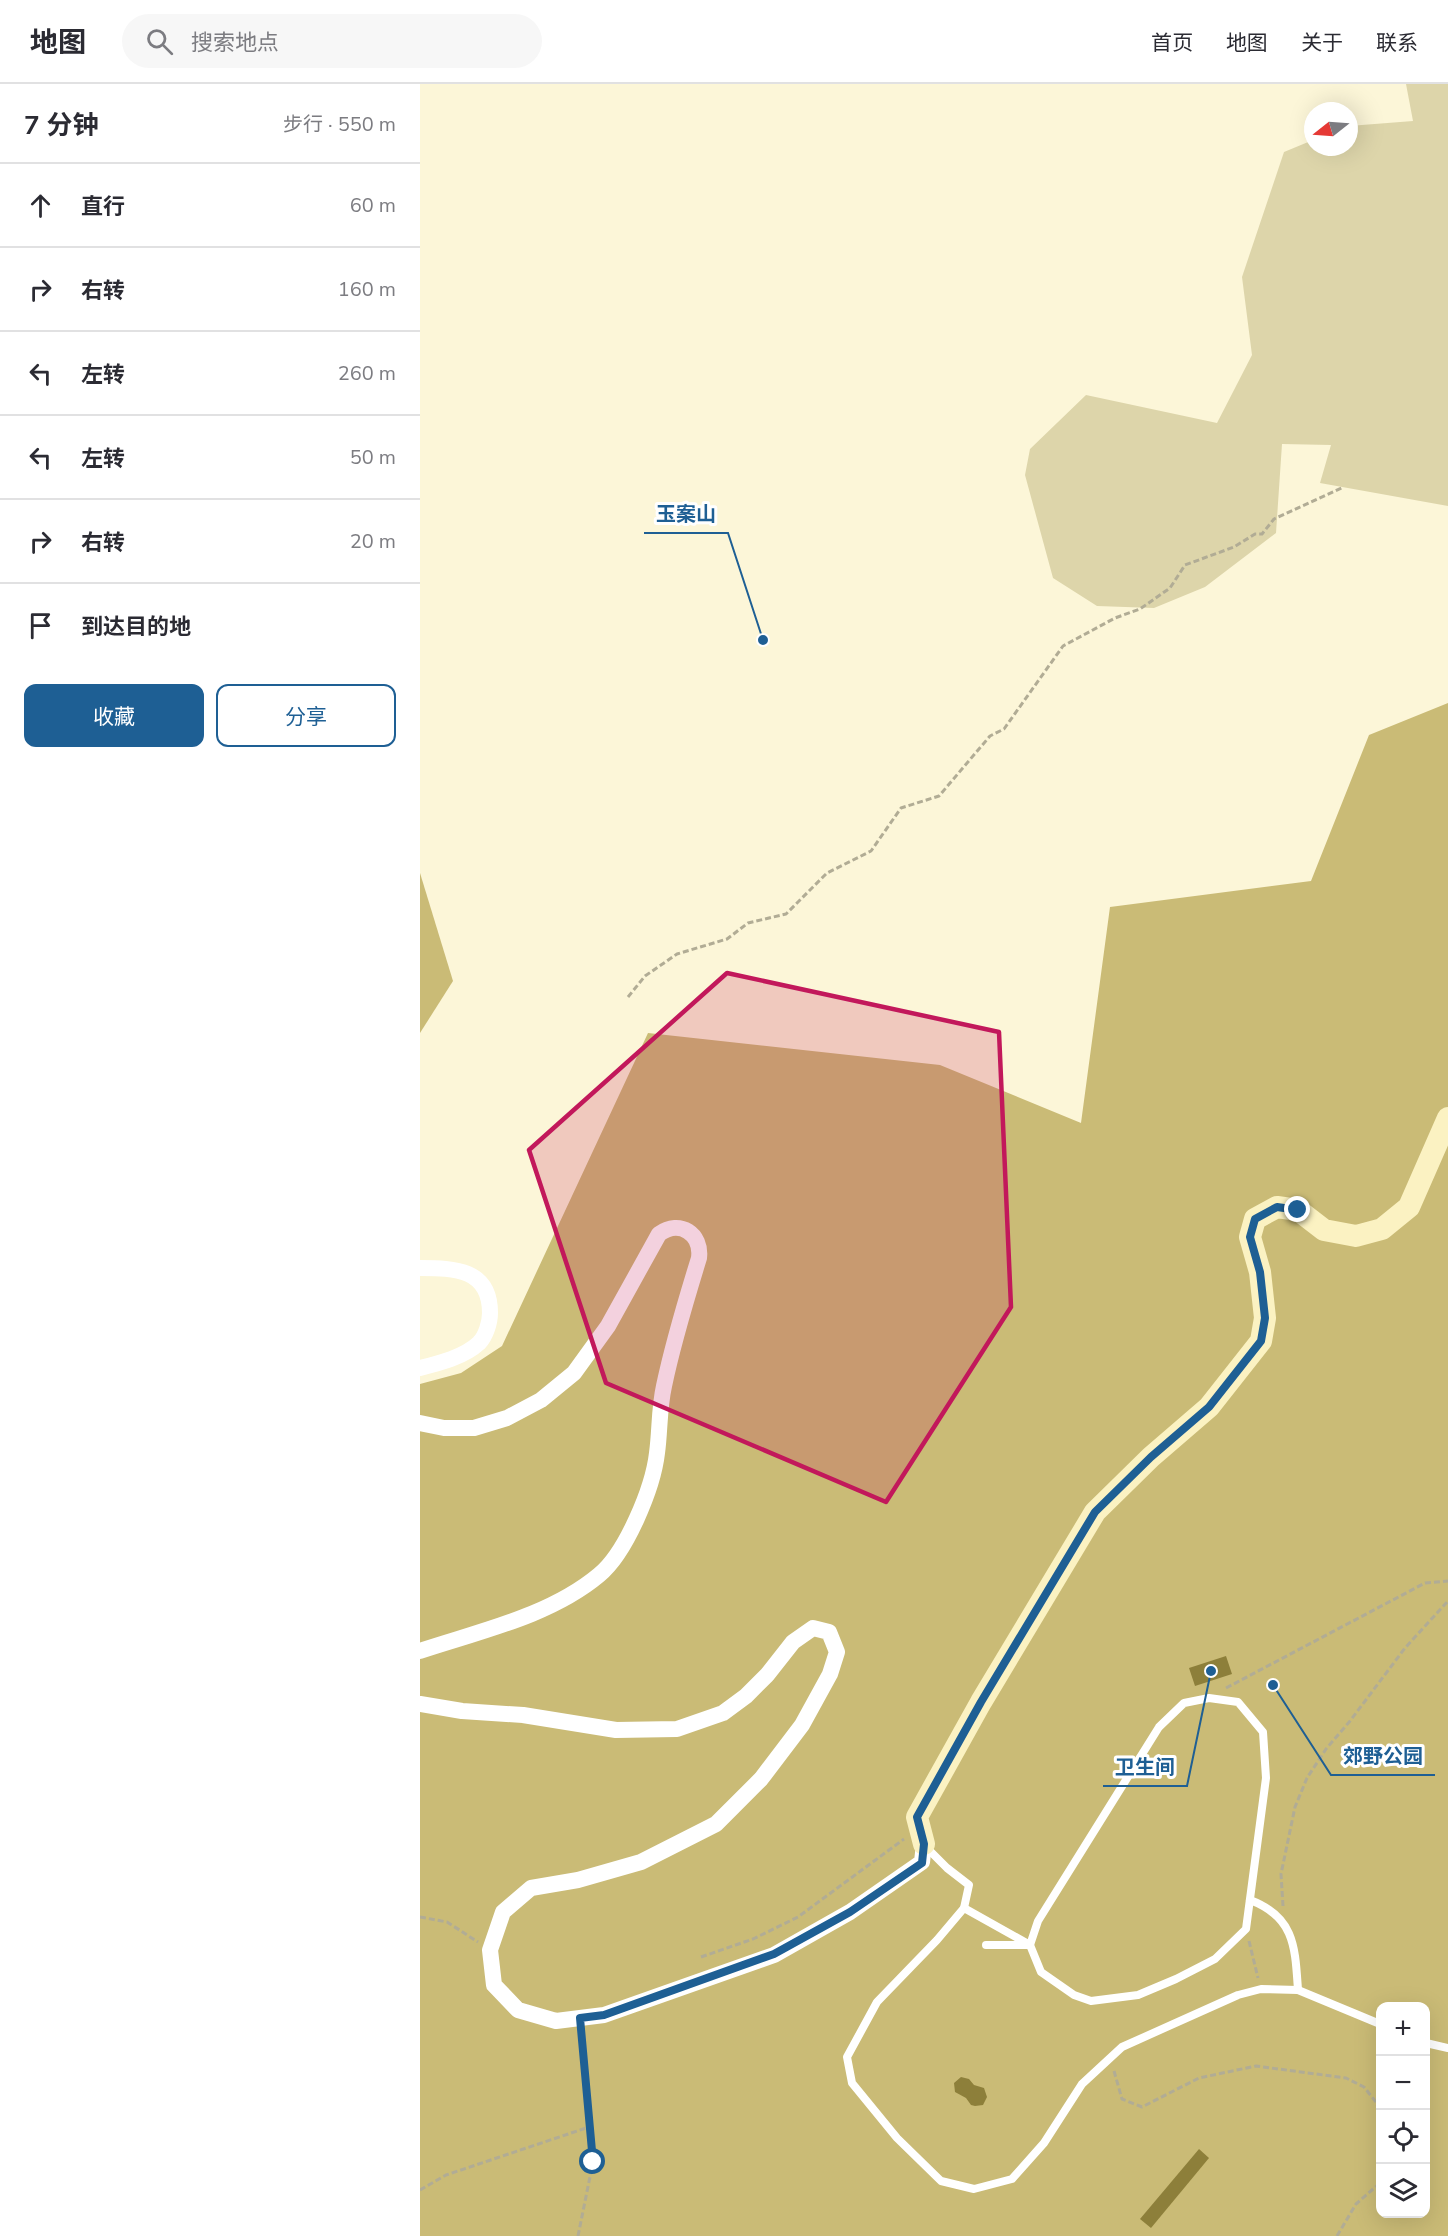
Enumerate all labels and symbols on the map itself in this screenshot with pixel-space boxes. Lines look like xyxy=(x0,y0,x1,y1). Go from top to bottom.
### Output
north arrow xyxy=(1304,102,1358,156)
callout: 玉案山 xyxy=(644,495,728,533)
text: 玉案山 xyxy=(656,501,716,528)
route end xyxy=(1284,1196,1310,1222)
callout: 郊野公园 xyxy=(1331,1737,1435,1775)
text: 郊野公园 xyxy=(1343,1743,1423,1770)
callout: 卫生间 xyxy=(1103,1748,1187,1786)
text: 卫生间 xyxy=(1115,1754,1175,1781)
route start xyxy=(579,2148,605,2174)

